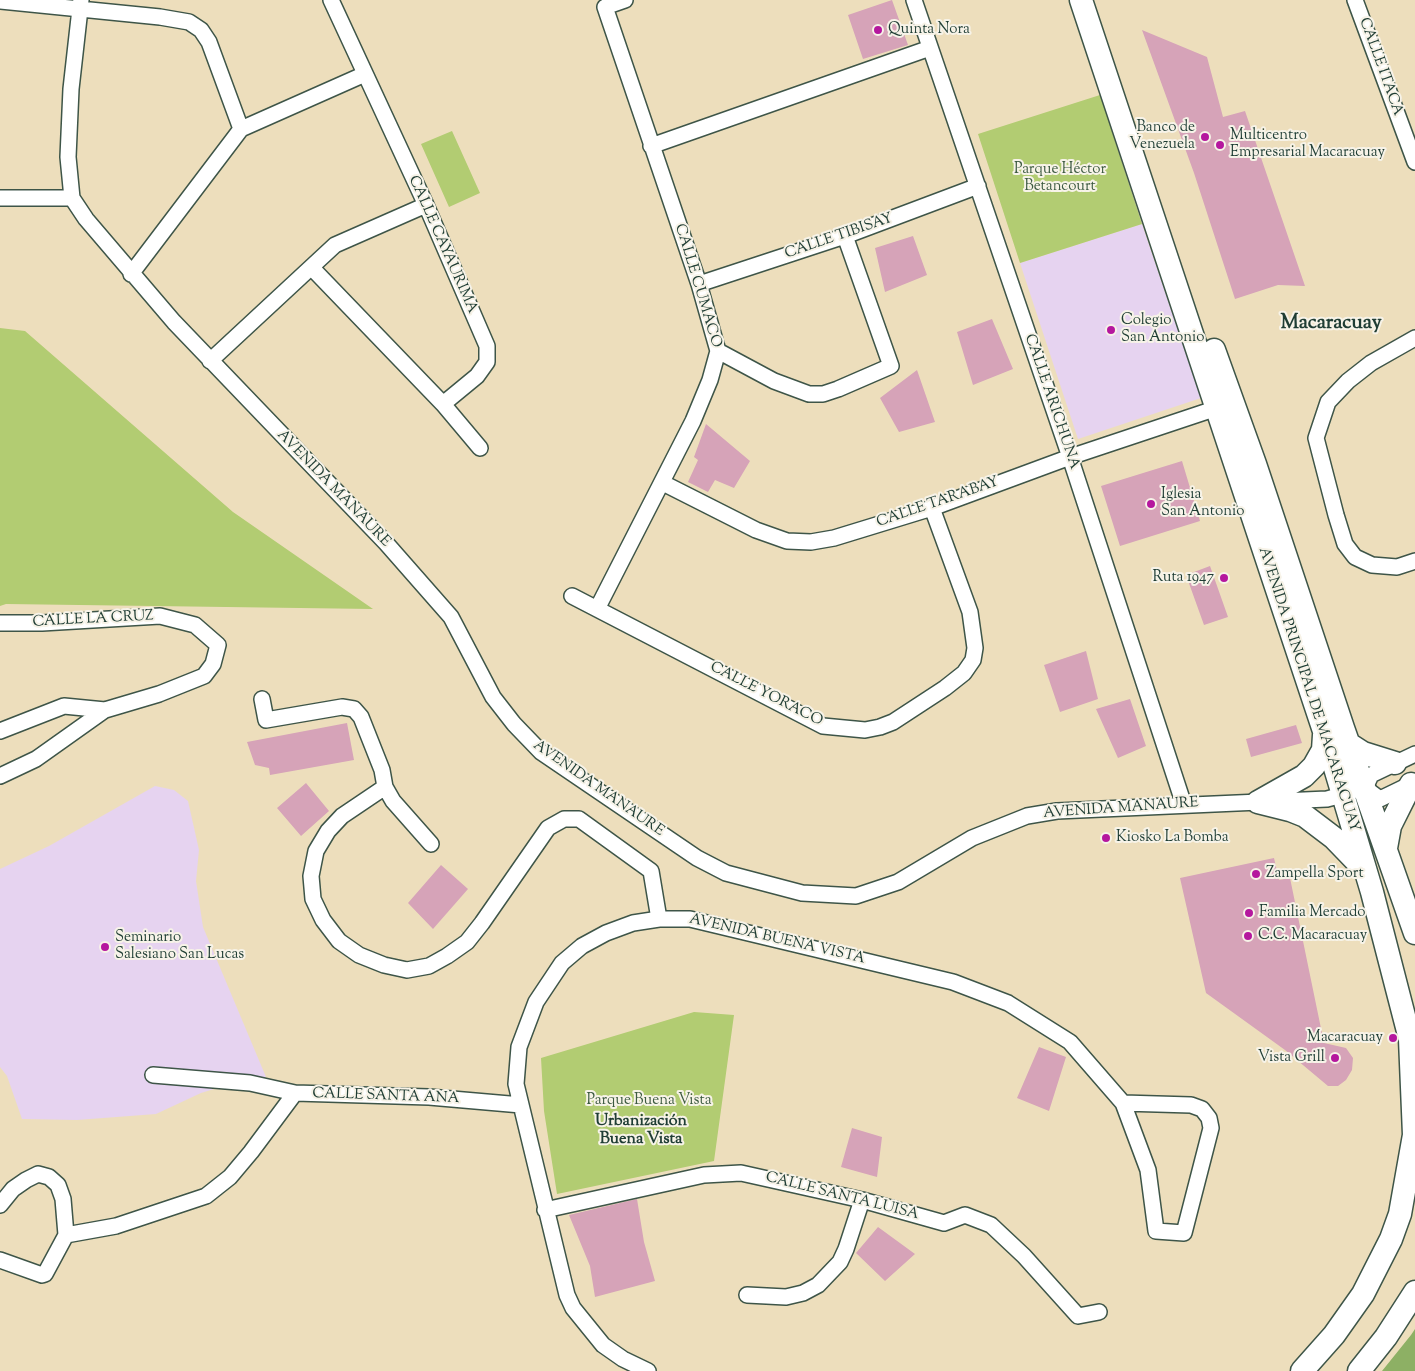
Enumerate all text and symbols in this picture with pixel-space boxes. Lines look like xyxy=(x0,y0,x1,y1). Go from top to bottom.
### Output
street label: CALLE ITACA xyxy=(1354,15,1406,119)
place label: Quinta Nora xyxy=(888,21,970,39)
marker: Quinta Nora xyxy=(872,24,884,36)
place label: Banco de Venezuela xyxy=(1129,119,1195,154)
place label: Multicentro Empresarial Macaracuay xyxy=(1230,127,1385,162)
marker: Banco de Venezuela xyxy=(1199,131,1211,143)
marker: Multicentro Empresarial Macaracuay xyxy=(1214,139,1226,151)
park label: Parque Héctor Betancourt xyxy=(1014,161,1106,196)
street label: CALLE CAYAURIMA xyxy=(403,173,481,317)
street label: CALLE TIBISAY xyxy=(783,210,895,264)
street label: CALLE CUMACO xyxy=(670,222,724,350)
place label: Colegio San Antonio xyxy=(1121,312,1204,347)
district label: Macaracuay xyxy=(1280,313,1382,337)
marker: Colegio San Antonio xyxy=(1105,324,1117,336)
street label: CALLE ARICHUNA xyxy=(1019,332,1083,472)
street label: AVENIDA MANAURE xyxy=(272,427,394,551)
street label: CALLE TARABAY xyxy=(875,474,1001,532)
place label: Iglesia San Antonio xyxy=(1161,486,1244,521)
marker: Iglesia San Antonio xyxy=(1145,498,1157,510)
street label: AVENIDA PRINCIPAL DE MACARACUAY xyxy=(1253,545,1363,835)
place label: Ruta 1947 xyxy=(1152,569,1214,587)
marker: Ruta 1947 xyxy=(1218,572,1230,584)
street label: CALLE LA CRUZ xyxy=(32,608,154,632)
street label: CALLE YORACO xyxy=(707,659,825,731)
street label: AVENIDA MANAURE xyxy=(529,737,667,841)
street label: AVENIDA MANAURE xyxy=(1043,795,1199,823)
place label: Kiosko La Bomba xyxy=(1116,829,1229,847)
marker: Kiosko La Bomba xyxy=(1100,832,1112,844)
place label: Zampella Sport xyxy=(1266,865,1364,883)
marker: Zampella Sport xyxy=(1250,868,1262,880)
place label: Familia Mercado xyxy=(1259,904,1365,922)
marker: Familia Mercado xyxy=(1243,907,1255,919)
street label: AVENIDA BUENA VISTA xyxy=(687,911,867,969)
place label: C.C. Macaracuay xyxy=(1258,927,1367,945)
place label: Seminario Salesiano San Lucas xyxy=(115,929,244,964)
marker: C.C. Macaracuay xyxy=(1242,930,1254,942)
marker: Seminario Salesiano San Lucas xyxy=(99,941,111,953)
place label: Macaracuay xyxy=(1307,1029,1383,1047)
marker: Macaracuay xyxy=(1387,1032,1399,1044)
place label: Vista Grill xyxy=(1258,1049,1325,1067)
marker: Vista Grill xyxy=(1329,1052,1341,1064)
street label: CALLE SANTA ANA xyxy=(312,1085,460,1109)
park label: Parque Buena Vista xyxy=(586,1092,712,1110)
district label: Urbanización Buena Vista xyxy=(595,1112,687,1150)
street label: CALLE SANTA LUISA xyxy=(763,1169,921,1225)

